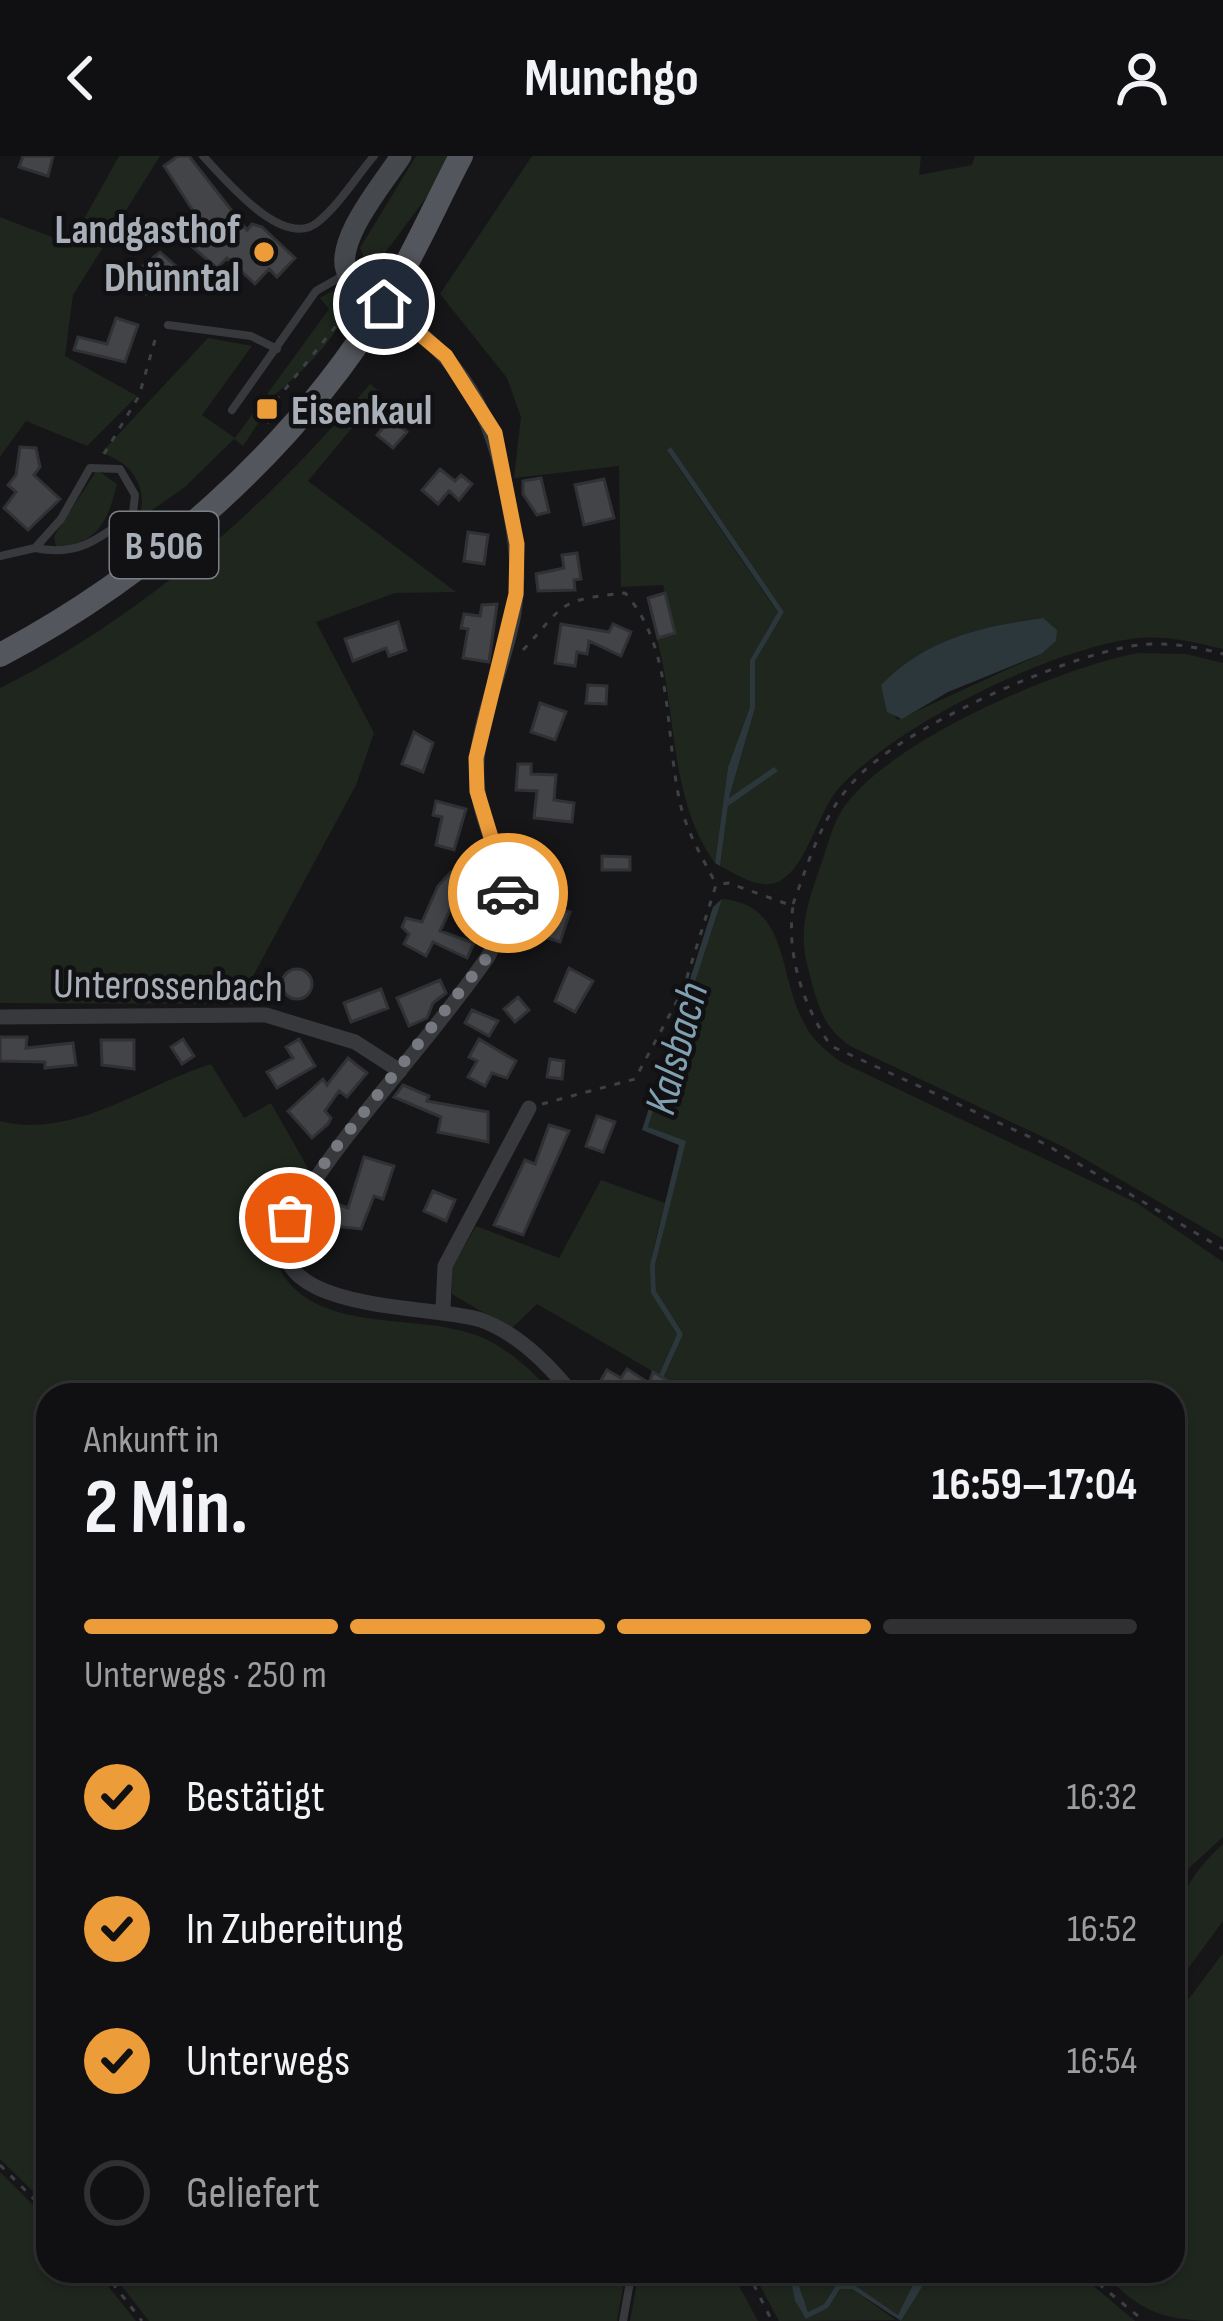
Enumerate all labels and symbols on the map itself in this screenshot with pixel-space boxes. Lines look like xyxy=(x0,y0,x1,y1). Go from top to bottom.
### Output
place label: Landgasthof Dhünntal xyxy=(55,205,241,304)
marker: Landgasthof Dhünntal xyxy=(251,239,277,265)
pin xyxy=(333,253,435,355)
place label: Eisenkaul xyxy=(291,386,432,437)
marker: Eisenkaul xyxy=(254,396,280,422)
road number: B 506 xyxy=(110,512,218,578)
courier xyxy=(448,833,568,953)
street label: Unterossenbach xyxy=(52,959,283,1014)
water label: Kalsbach xyxy=(633,977,721,1121)
pin xyxy=(239,1167,341,1269)

